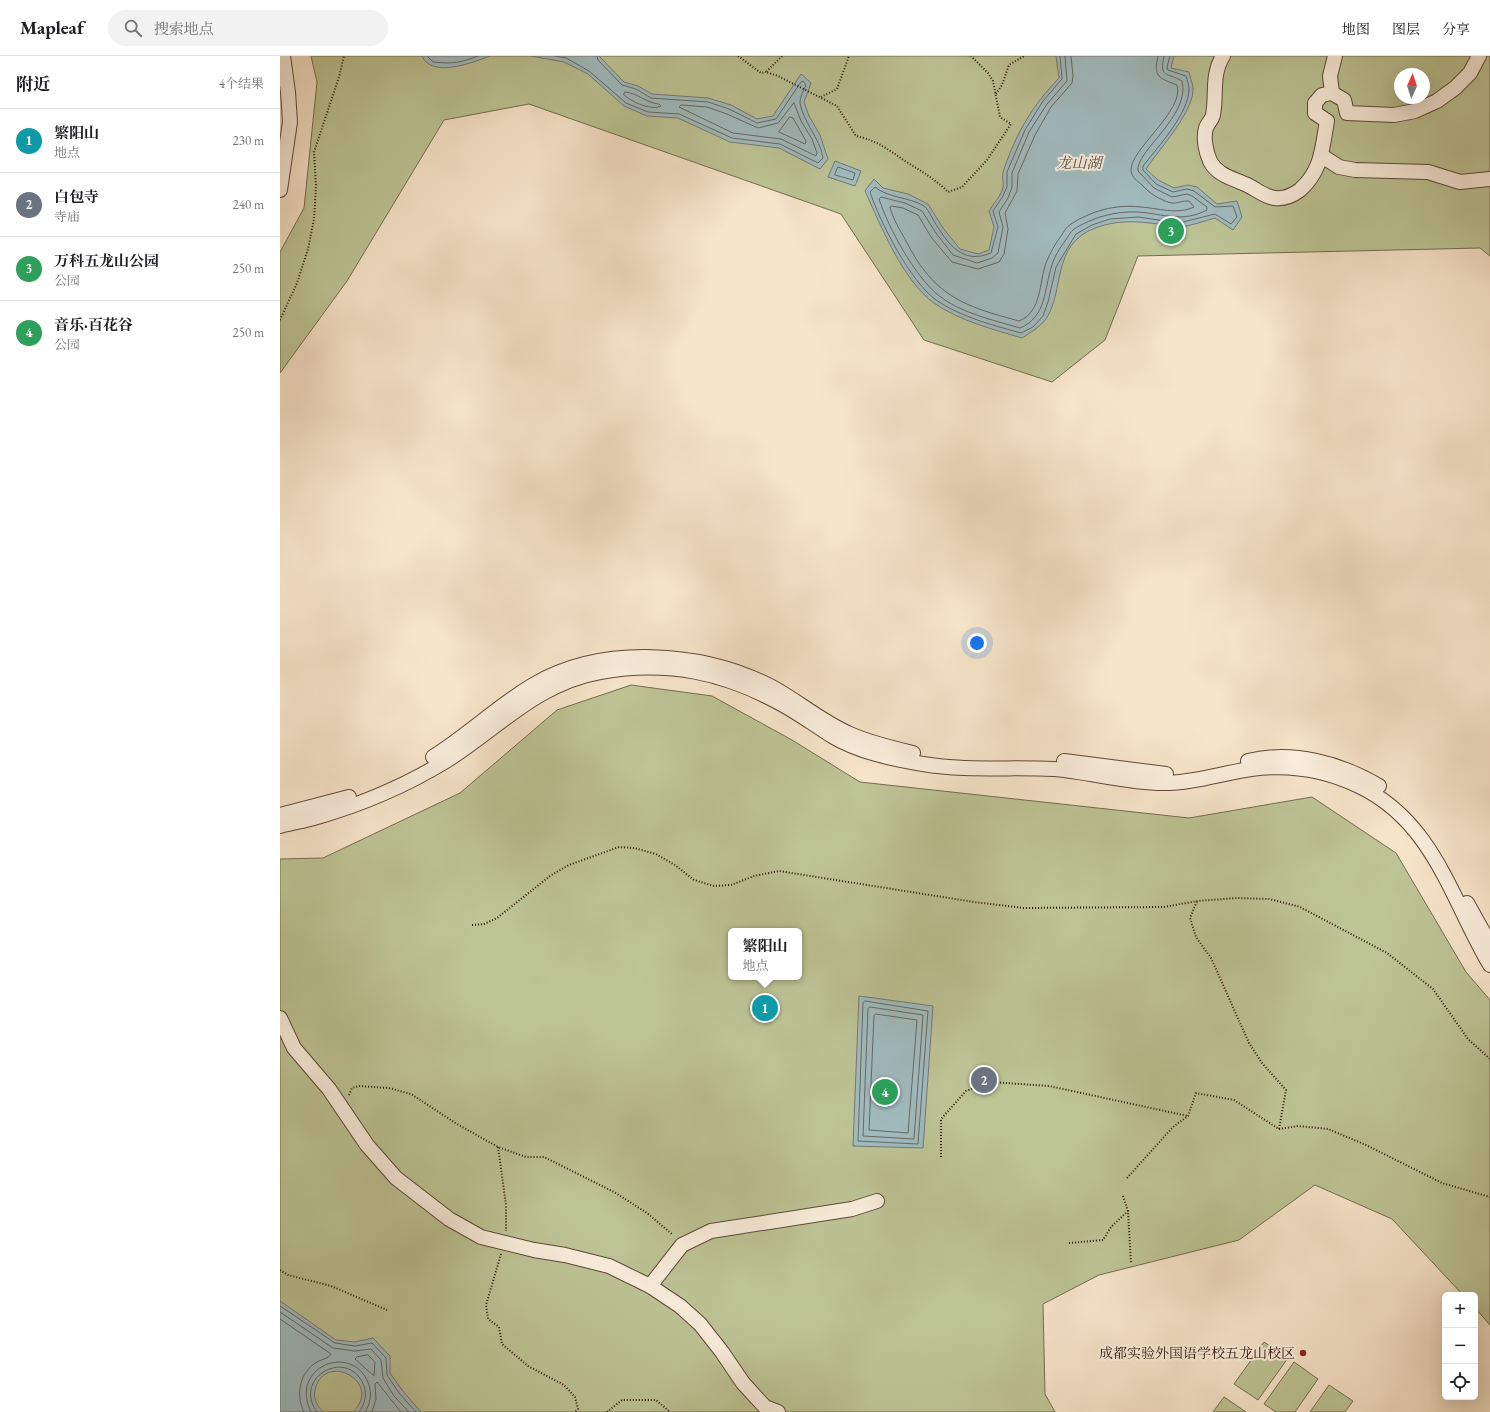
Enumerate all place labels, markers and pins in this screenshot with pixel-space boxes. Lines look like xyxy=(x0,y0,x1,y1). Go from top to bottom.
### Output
pin: 3 xyxy=(1158,216,1184,246)
pin: 1 xyxy=(752,993,778,1023)
pin: 2 xyxy=(971,1065,997,1095)
pin: 4 xyxy=(872,1077,898,1107)
place label: 成都实验外国语学校五龙山校区 xyxy=(1099,1344,1295,1362)
marker: 成都实验外国语学校五龙山校区 xyxy=(1298,1348,1308,1358)

